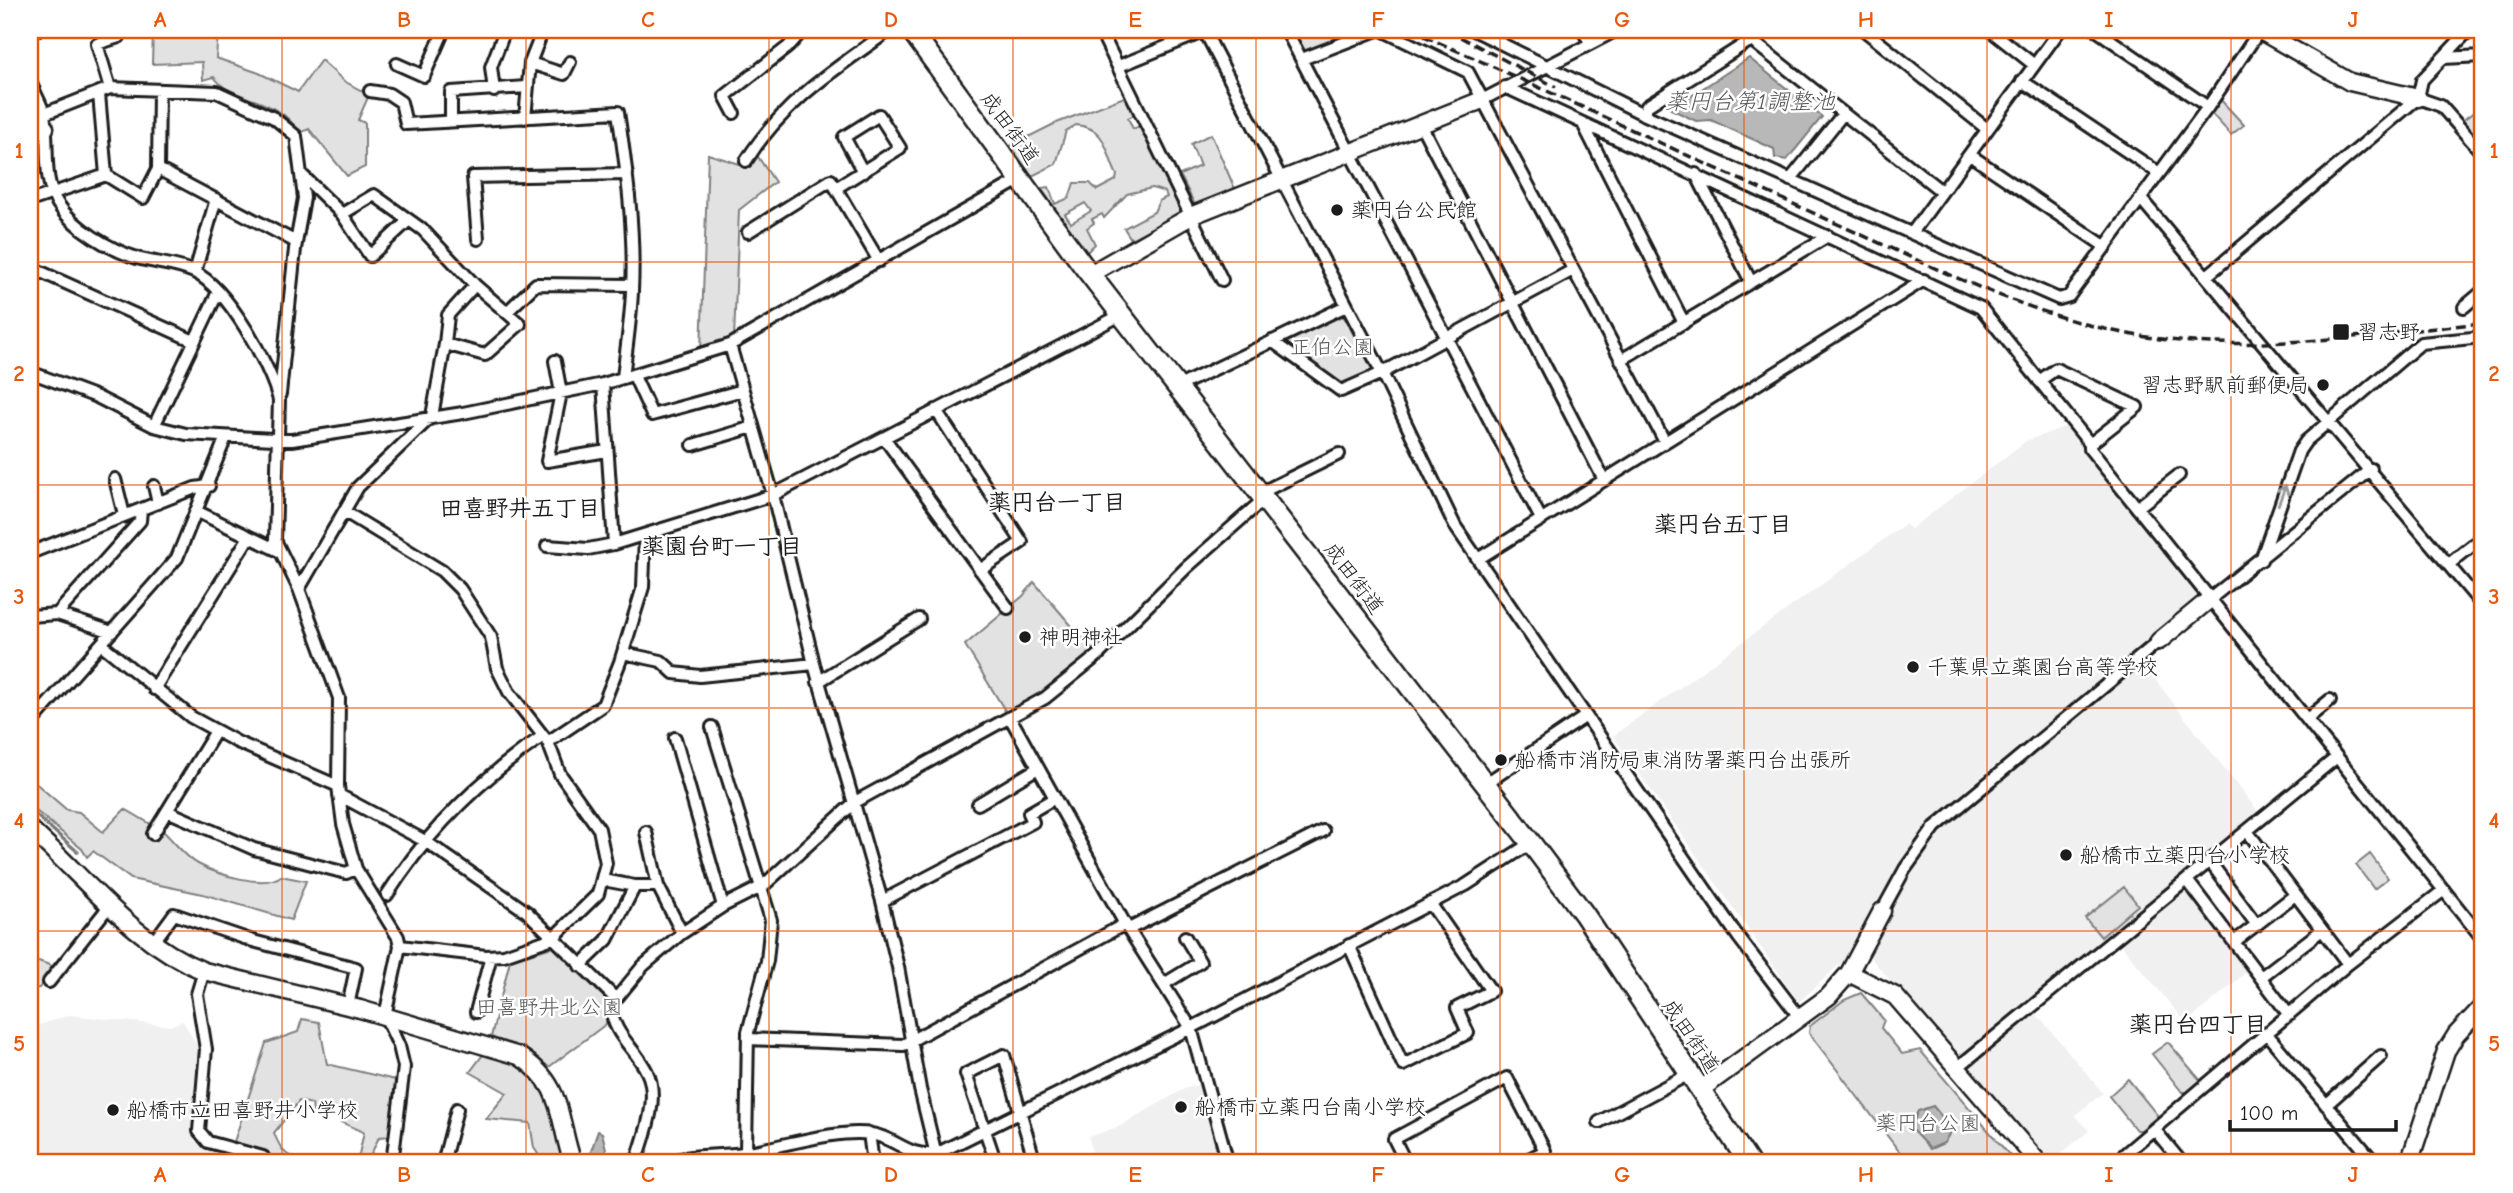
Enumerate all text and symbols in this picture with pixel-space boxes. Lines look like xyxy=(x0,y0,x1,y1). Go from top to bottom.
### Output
text: A xyxy=(154,6,167,33)
text: B xyxy=(397,6,411,33)
text: C xyxy=(641,6,655,33)
text: D xyxy=(884,6,898,33)
text: E xyxy=(1128,6,1142,33)
text: F xyxy=(1371,6,1385,33)
text: G xyxy=(1614,6,1630,33)
text: H xyxy=(1858,6,1874,33)
text: I xyxy=(2104,6,2114,33)
text: J xyxy=(2348,6,2359,33)
street label: 成田街道 xyxy=(976,87,1044,169)
water label: 薬円台第1調整池 xyxy=(1665,88,1836,115)
text: 1 xyxy=(14,137,24,164)
text: 1 xyxy=(2489,137,2499,164)
place label: 薬円台公民館 xyxy=(1351,198,1477,222)
marker: 薬円台公民館 xyxy=(1329,202,1345,218)
place label: 習志野 xyxy=(2357,320,2420,344)
marker: 習志野 xyxy=(2331,322,2351,342)
park label: 正伯公園 xyxy=(1290,335,1374,359)
text: 2 xyxy=(13,360,25,387)
text: 2 xyxy=(2488,360,2500,387)
place label: 習志野駅前郵便局 xyxy=(2141,373,2309,397)
marker: 習志野駅前郵便局 xyxy=(2315,377,2331,393)
one-way arrow xyxy=(2277,485,2289,507)
district label: 薬円台一丁目 xyxy=(988,489,1126,516)
district label: 田喜野井五丁目 xyxy=(440,495,601,522)
district label: 薬円台五丁目 xyxy=(1654,511,1792,538)
district label: 薬園台町一丁目 xyxy=(642,533,803,560)
street label: 成田街道 xyxy=(1319,537,1389,619)
text: 3 xyxy=(13,583,25,610)
text: 3 xyxy=(2488,583,2500,610)
place label: 神明神社 xyxy=(1039,625,1123,649)
marker: 神明神社 xyxy=(1017,629,1033,645)
place label: 千葉県立薬園台高等学校 xyxy=(1927,655,2158,679)
marker: 千葉県立薬園台高等学校 xyxy=(1905,659,1921,675)
place label: 船橋市消防局東消防署薬円台出張所 xyxy=(1515,748,1851,772)
marker: 船橋市消防局東消防署薬円台出張所 xyxy=(1493,752,1509,768)
text: 4 xyxy=(14,807,25,834)
text: 4 xyxy=(2489,807,2500,834)
place label: 船橋市立薬円台小学校 xyxy=(2080,843,2290,867)
marker: 船橋市立薬円台小学校 xyxy=(2058,847,2074,863)
street label: 成田街道 xyxy=(1658,994,1724,1078)
park label: 田喜野井北公園 xyxy=(476,995,623,1019)
district label: 薬円台四丁目 xyxy=(2129,1011,2267,1038)
text: 5 xyxy=(13,1030,25,1057)
text: 5 xyxy=(2488,1030,2500,1057)
scale bar xyxy=(2230,1088,2396,1132)
place label: 船橋市立薬円台南小学校 xyxy=(1195,1095,1426,1119)
place label: 船橋市立田喜野井小学校 xyxy=(127,1098,358,1122)
marker: 船橋市立薬円台南小学校 xyxy=(1173,1099,1189,1115)
text: 100 m xyxy=(2240,1101,2298,1125)
marker: 船橋市立田喜野井小学校 xyxy=(105,1102,121,1118)
park label: 薬円台公園 xyxy=(1876,1111,1981,1135)
text: A xyxy=(154,1161,167,1188)
text: B xyxy=(397,1161,411,1188)
text: C xyxy=(641,1161,655,1188)
text: D xyxy=(884,1161,898,1188)
text: E xyxy=(1128,1161,1142,1188)
text: F xyxy=(1371,1161,1385,1188)
text: G xyxy=(1614,1161,1630,1188)
text: H xyxy=(1858,1161,1874,1188)
text: I xyxy=(2104,1161,2114,1188)
text: J xyxy=(2348,1161,2359,1188)

